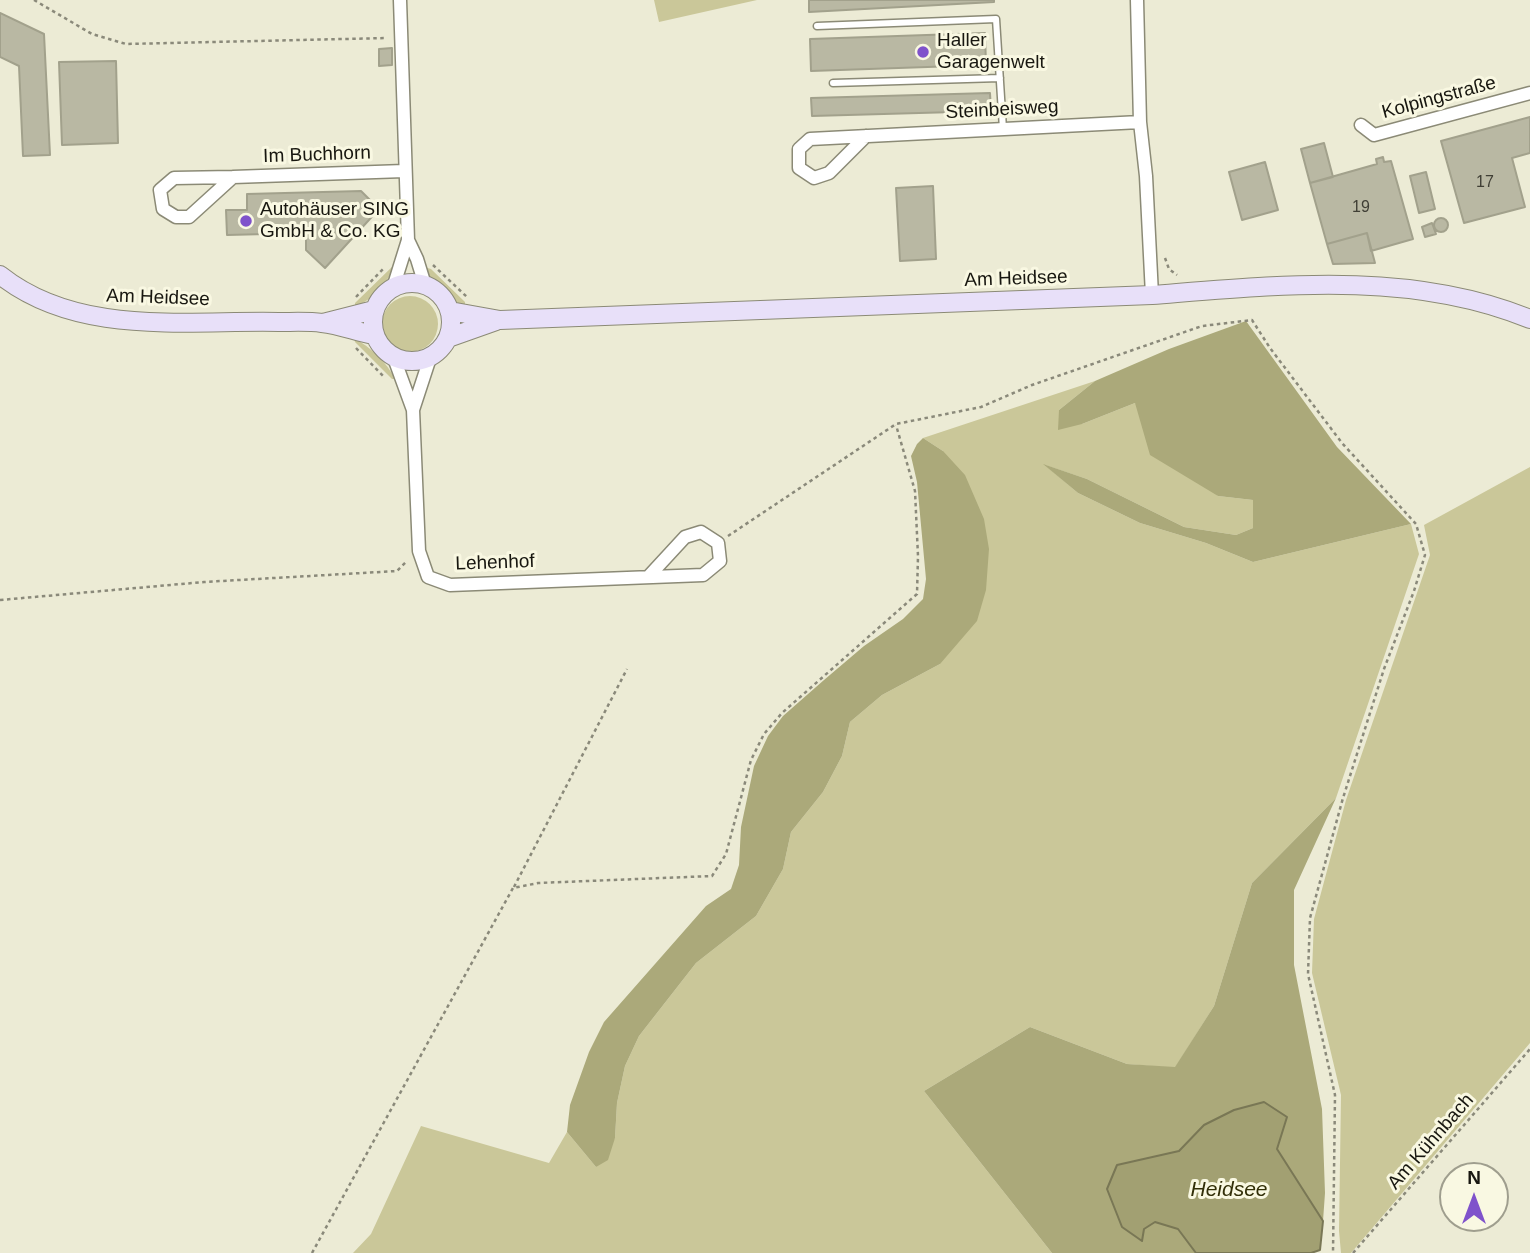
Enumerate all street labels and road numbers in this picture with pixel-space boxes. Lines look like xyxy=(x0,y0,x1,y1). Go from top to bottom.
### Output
street label: Kolpingstraße xyxy=(1379,72,1499,124)
street label: Steinbeisweg xyxy=(945,96,1059,124)
street label: Im Buchhorn xyxy=(263,142,371,168)
street label: Am Heidsee xyxy=(964,266,1068,292)
street label: Am Heidsee xyxy=(106,285,210,311)
street label: Lehenhof xyxy=(455,550,535,576)
street label: Am Kühnbach xyxy=(1383,1089,1479,1195)

